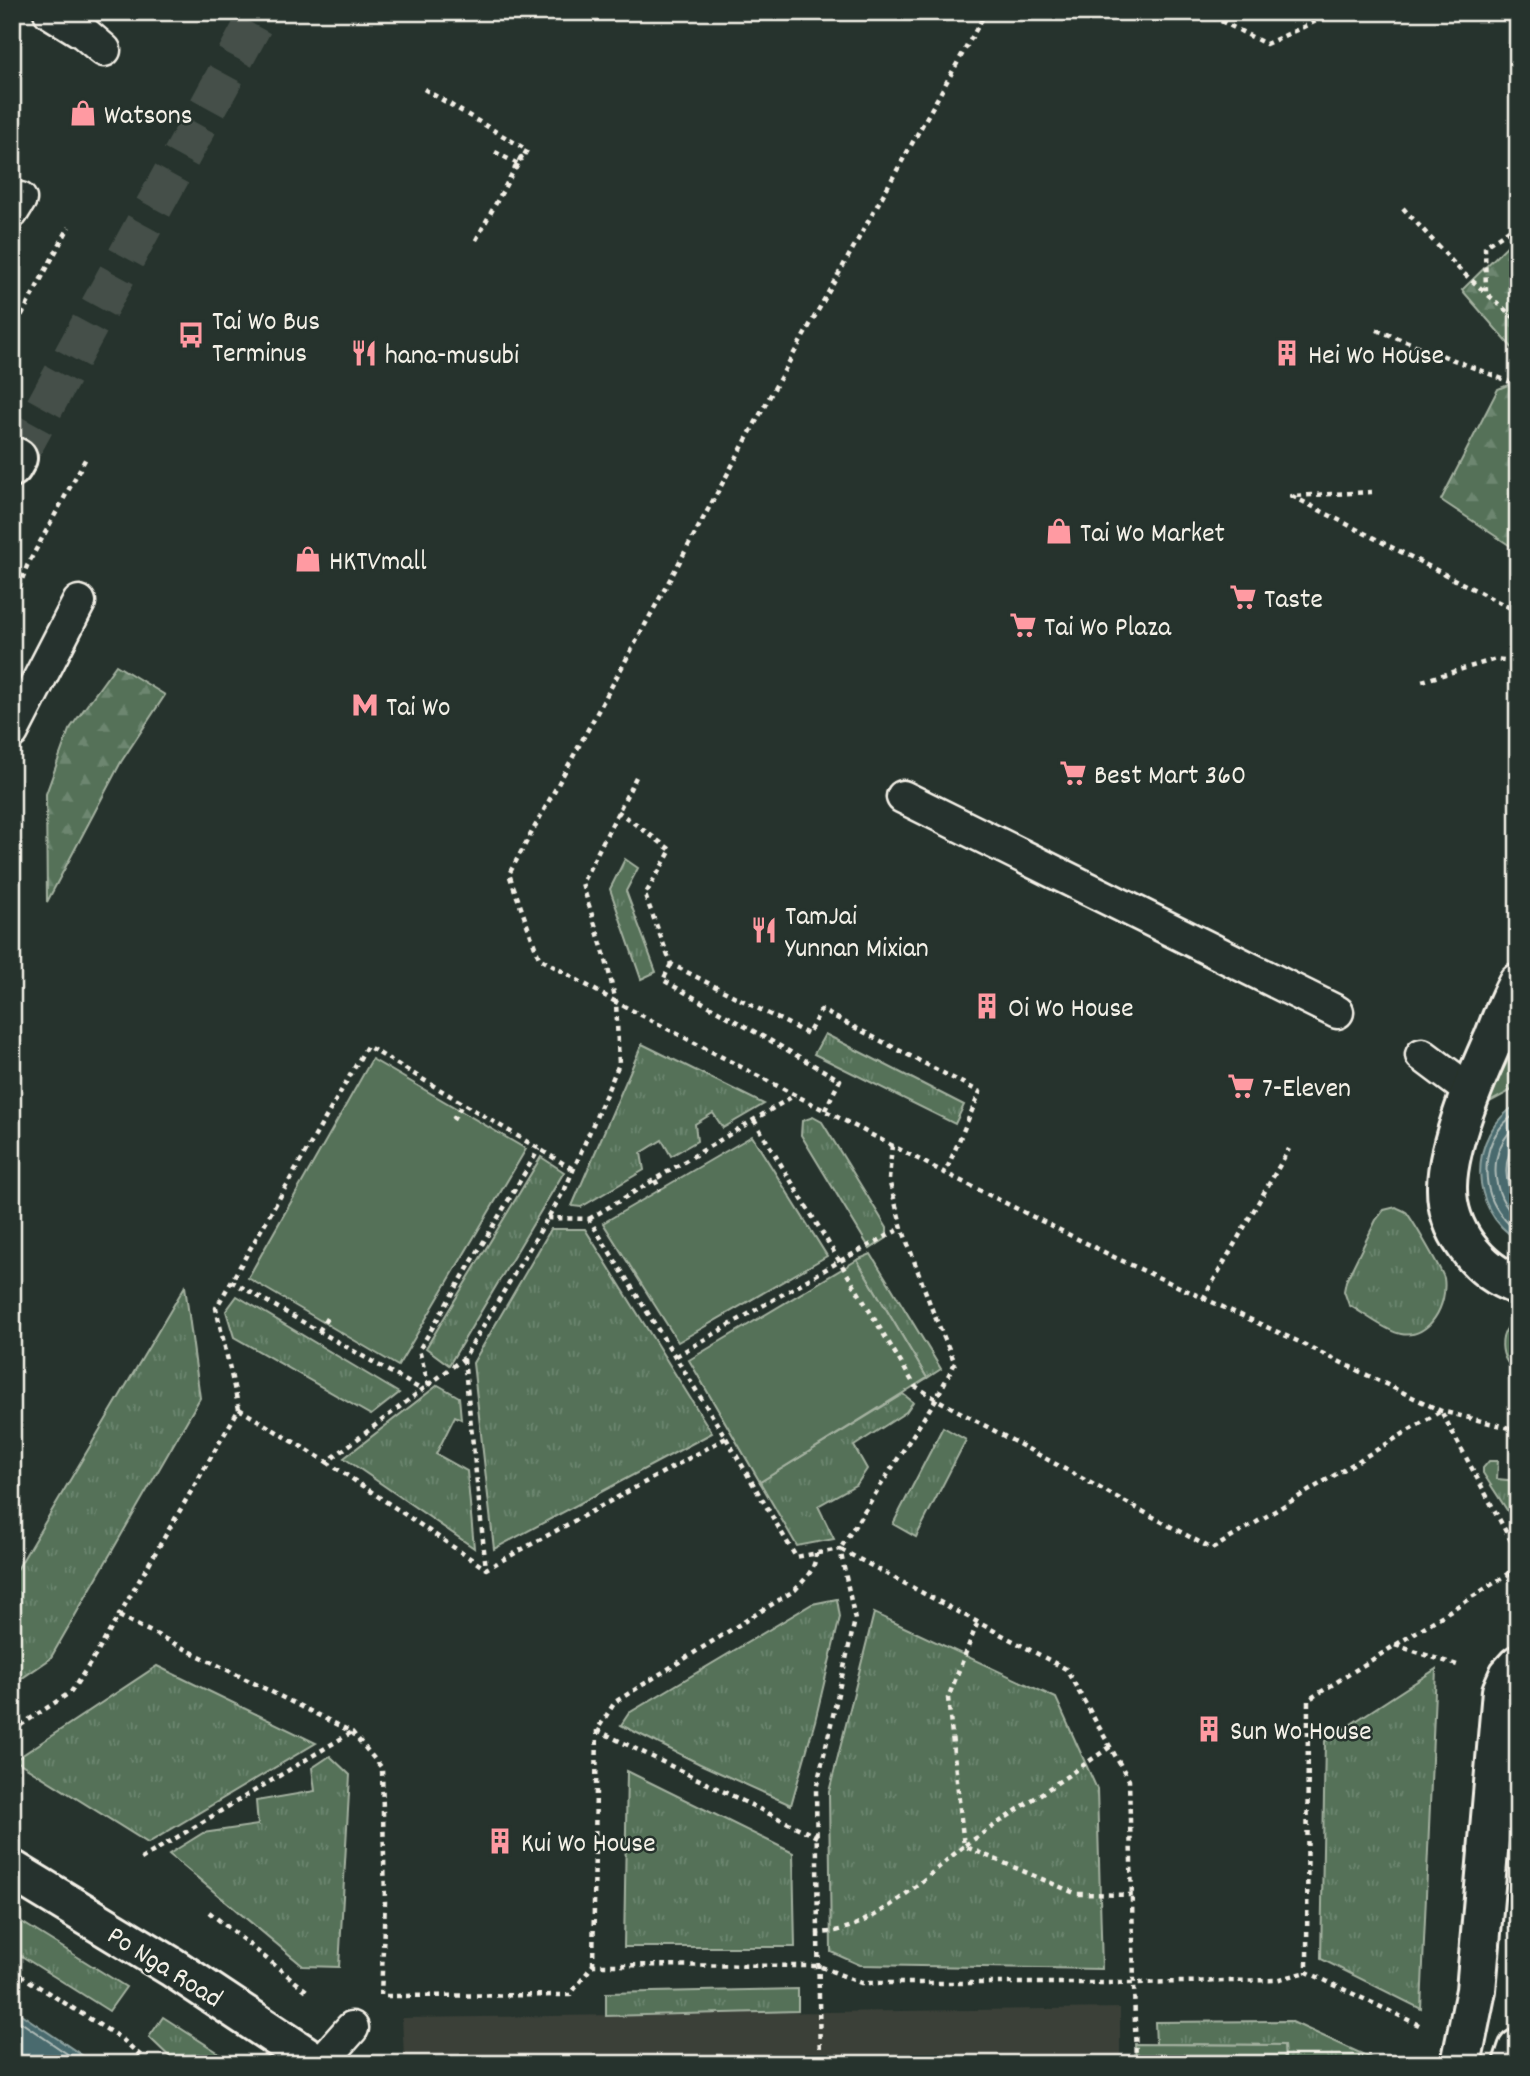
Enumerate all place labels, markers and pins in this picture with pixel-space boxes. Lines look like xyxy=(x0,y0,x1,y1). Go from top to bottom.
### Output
shop icon: Watsons xyxy=(68,98,98,128)
place label: Watsons xyxy=(104,98,193,138)
place label: Tai Wo Bus Terminus xyxy=(212,304,320,376)
bus stop icon: Tai Wo Bus Terminus xyxy=(176,320,206,350)
restaurant icon: hana-musubi xyxy=(349,338,379,368)
place label: hana-musubi xyxy=(385,338,519,378)
building icon: Hei Wo House xyxy=(1272,338,1302,368)
place label: Hei Wo House xyxy=(1308,338,1444,378)
shop icon: Tai Wo Market xyxy=(1044,516,1074,546)
place label: Tai Wo Market xyxy=(1080,516,1225,556)
shop icon: HKTVmall xyxy=(293,544,323,574)
place label: HKTVmall xyxy=(329,544,427,584)
supermarket icon: Taste xyxy=(1228,582,1258,612)
place label: Taste xyxy=(1264,582,1323,622)
supermarket icon: Tai Wo Plaza xyxy=(1008,610,1038,640)
place label: Tai Wo Plaza xyxy=(1044,610,1172,650)
metro station icon: Tai Wo xyxy=(350,690,380,720)
place label: Tai Wo xyxy=(386,690,450,730)
supermarket icon: Best Mart 360 xyxy=(1058,758,1088,788)
place label: Best Mart 360 xyxy=(1094,758,1246,798)
place label: TamJai Yunnan Mixian xyxy=(785,899,929,971)
restaurant icon: TamJai Yunnan Mixian xyxy=(749,915,779,945)
building icon: Oi Wo House xyxy=(972,991,1002,1021)
place label: Oi Wo House xyxy=(1008,991,1134,1031)
supermarket icon: 7-Eleven xyxy=(1226,1071,1256,1101)
place label: 7-Eleven xyxy=(1262,1071,1351,1111)
building icon: Sun Wo House xyxy=(1194,1714,1224,1744)
place label: Sun Wo House xyxy=(1230,1714,1372,1754)
building icon: Kui Wo House xyxy=(485,1826,515,1856)
place label: Kui Wo House xyxy=(521,1826,655,1866)

